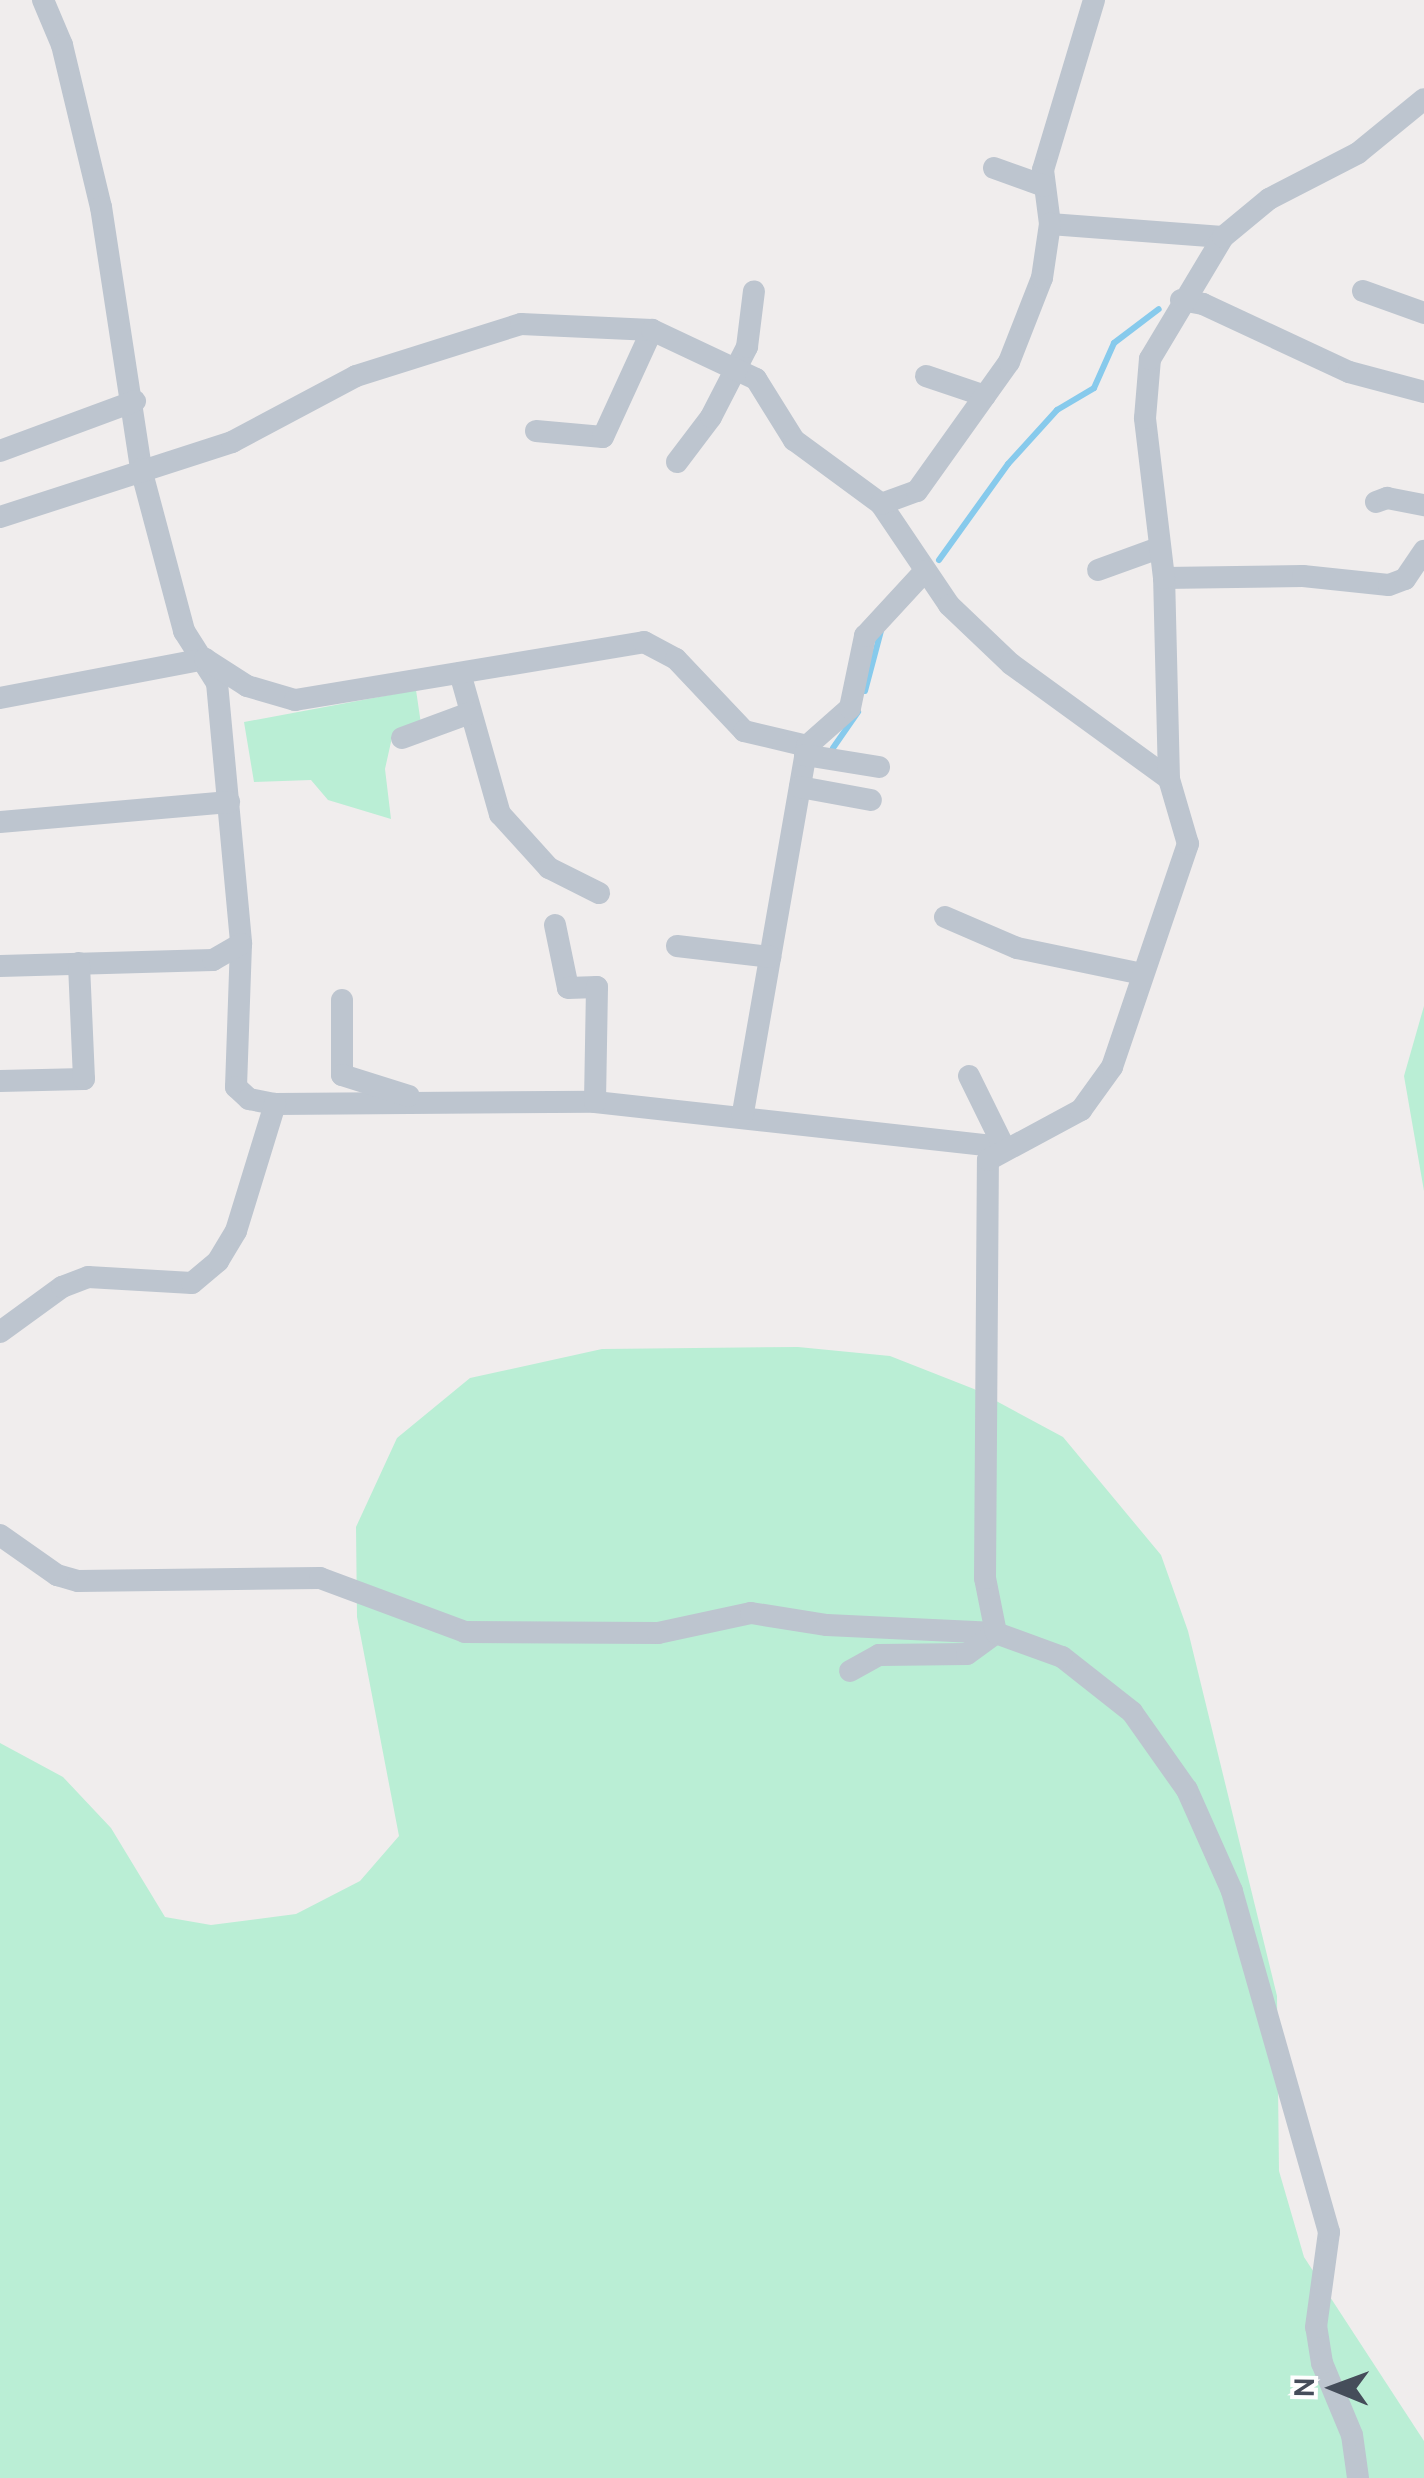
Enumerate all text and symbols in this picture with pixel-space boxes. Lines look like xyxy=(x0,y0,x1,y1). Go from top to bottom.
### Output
north arrow xyxy=(1284,2338,1384,2438)
text: N xyxy=(1287,2377,1321,2398)

